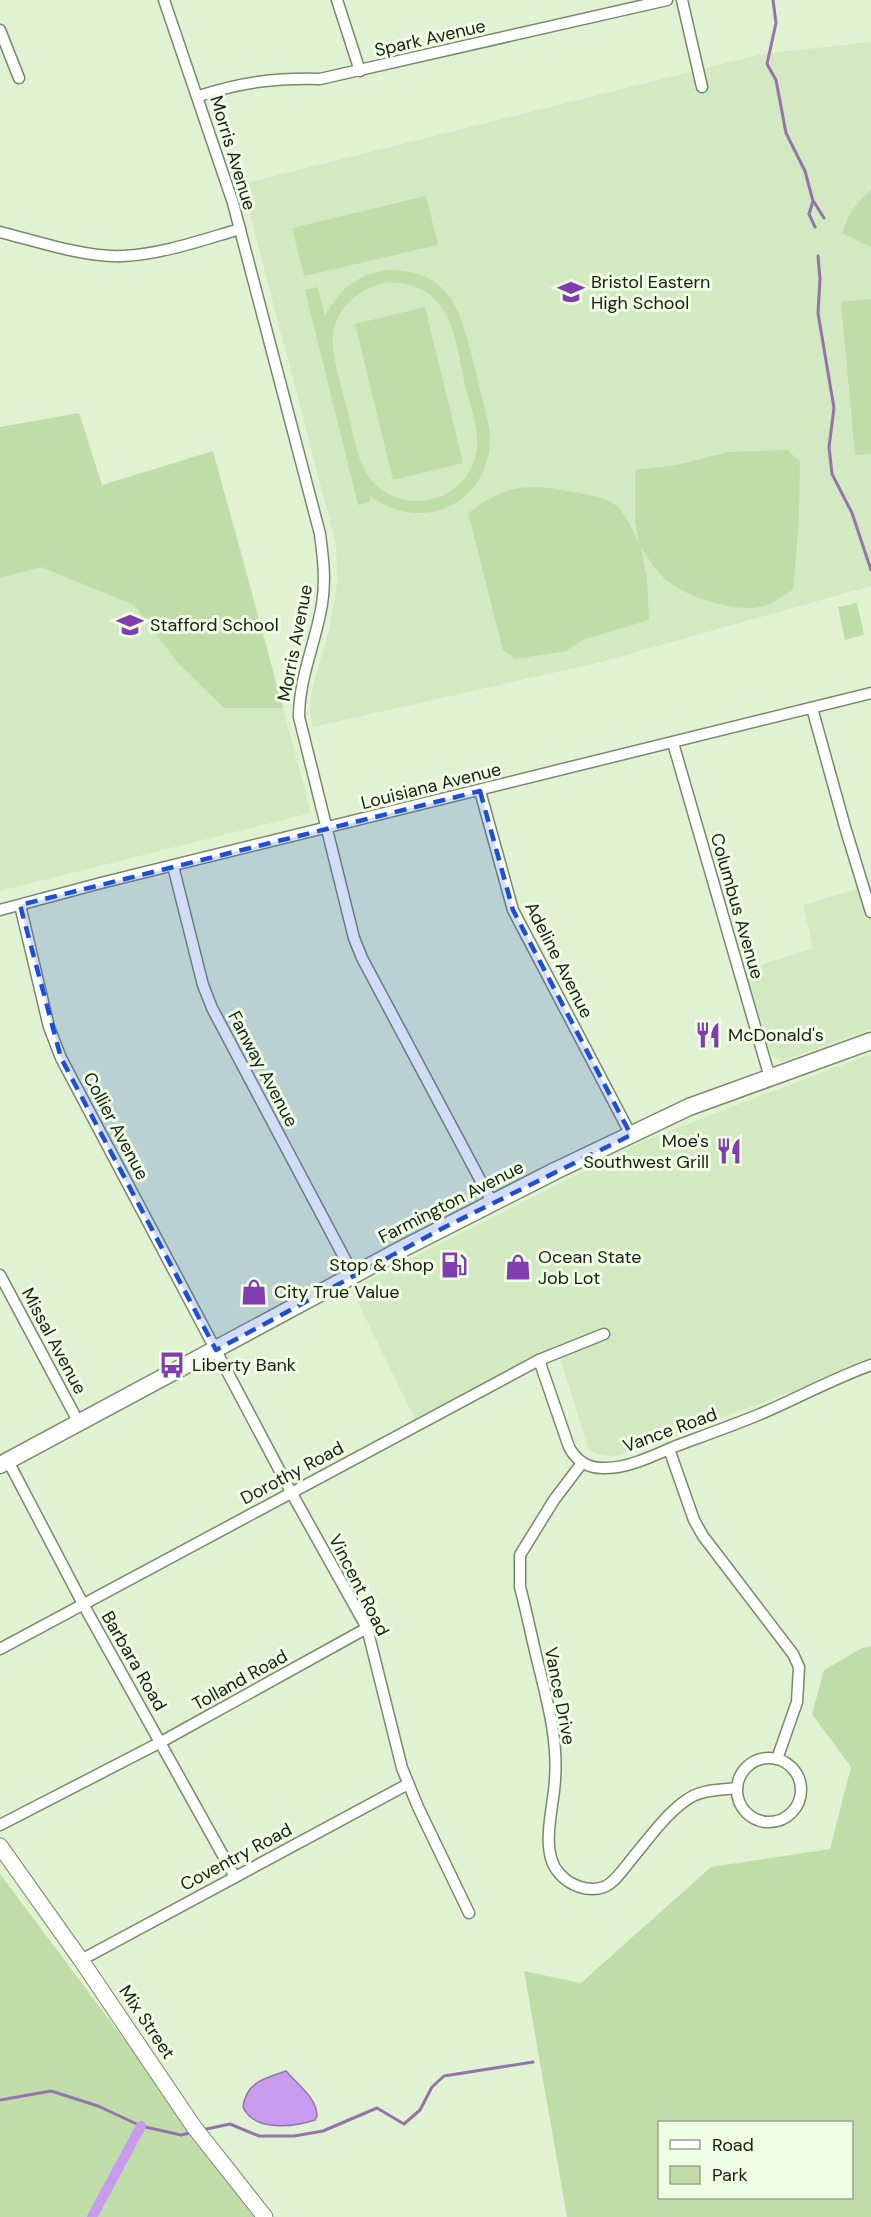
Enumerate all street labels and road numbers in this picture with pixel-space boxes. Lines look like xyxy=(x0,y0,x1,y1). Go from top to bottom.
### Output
street label: Spark Avenue xyxy=(372,14,488,62)
street label: Morris Avenue xyxy=(204,93,262,213)
street label: Morris Avenue xyxy=(272,583,318,703)
street label: Louisiana Avenue xyxy=(358,757,504,815)
street label: Columbus Avenue xyxy=(705,830,769,982)
street label: Adeline Avenue xyxy=(519,898,599,1022)
street label: Fanway Avenue xyxy=(222,1007,304,1131)
street label: Collier Avenue xyxy=(78,1068,154,1184)
street label: Farmington Avenue xyxy=(374,1155,528,1249)
street label: Missal Avenue xyxy=(16,1284,92,1398)
street label: Vance Road xyxy=(620,1402,720,1458)
street label: Dorothy Road xyxy=(236,1436,348,1510)
street label: Vincent Road xyxy=(323,1530,395,1640)
street label: Barbara Road xyxy=(96,1607,172,1715)
street label: Tolland Road xyxy=(188,1644,292,1716)
street label: Vance Drive xyxy=(539,1645,581,1747)
street label: Coventry Road xyxy=(176,1817,296,1897)
street label: Mix Street xyxy=(114,1980,180,2064)

